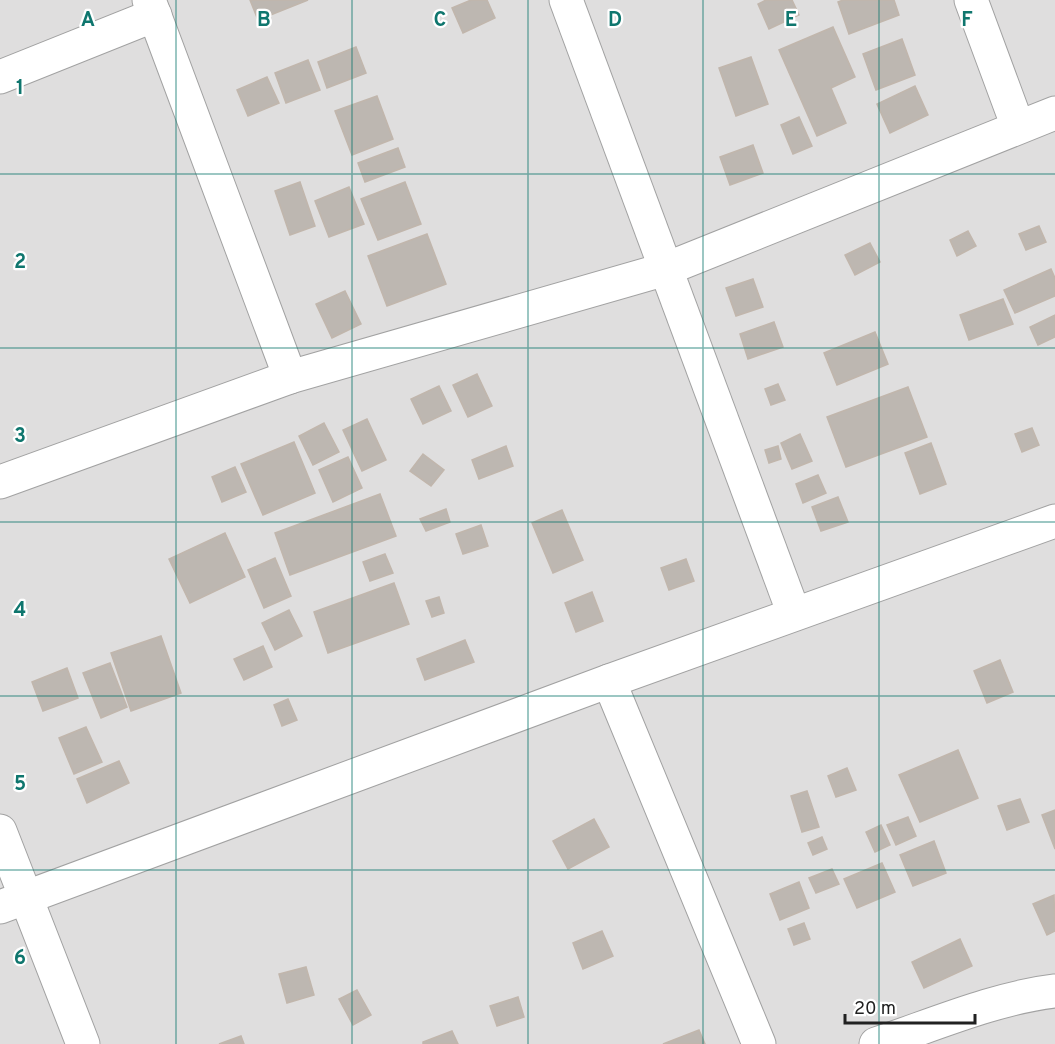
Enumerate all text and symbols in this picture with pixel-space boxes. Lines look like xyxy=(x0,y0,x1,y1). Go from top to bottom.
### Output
text: A xyxy=(81,8,95,34)
text: B xyxy=(257,8,271,34)
text: C xyxy=(434,8,446,34)
text: D xyxy=(608,8,622,34)
text: E xyxy=(785,8,797,34)
text: F xyxy=(961,8,973,34)
text: 1 xyxy=(16,76,24,102)
text: 2 xyxy=(14,250,26,276)
text: 3 xyxy=(14,424,26,450)
text: 4 xyxy=(14,598,26,624)
text: 5 xyxy=(14,772,26,798)
text: 6 xyxy=(14,946,26,972)
scale bar xyxy=(845,987,976,1025)
text: 20 m xyxy=(854,998,896,1021)

